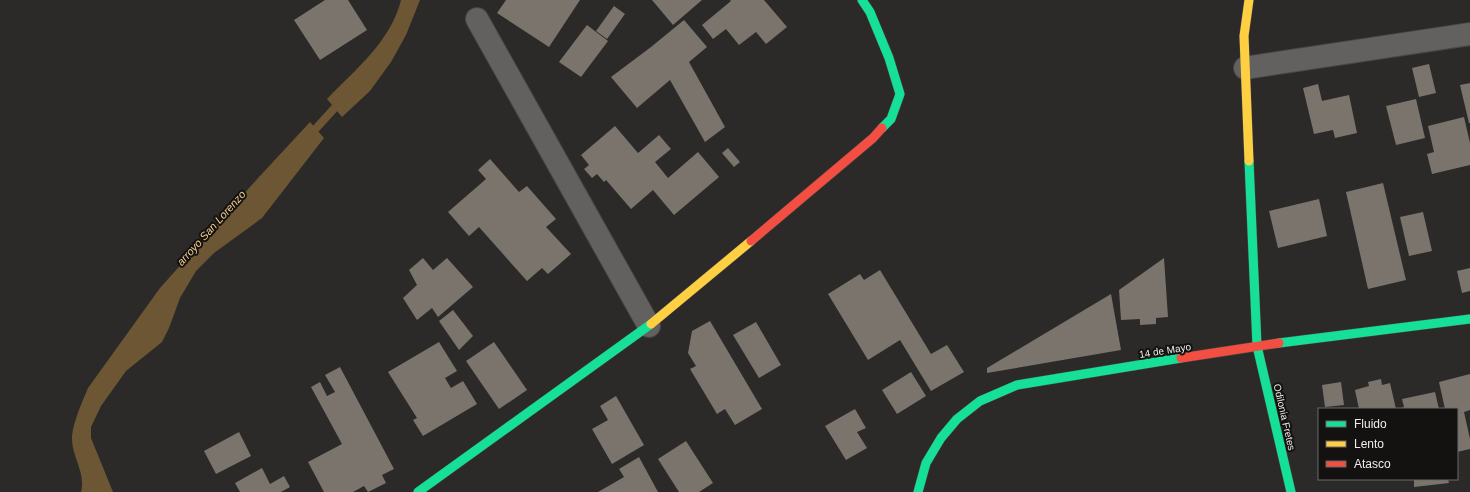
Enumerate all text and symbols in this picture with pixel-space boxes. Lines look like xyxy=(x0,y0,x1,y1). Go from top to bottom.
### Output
water label: arroyo San Lorenzo xyxy=(174,188,248,268)
street label: 14 de Mayo xyxy=(1138,341,1192,360)
street label: Odilonia Fretes xyxy=(1272,383,1297,451)
legend xyxy=(1318,408,1458,480)
text: Fluido xyxy=(1354,417,1387,431)
text: Lento xyxy=(1354,437,1384,451)
text: Atasco xyxy=(1354,457,1391,471)

